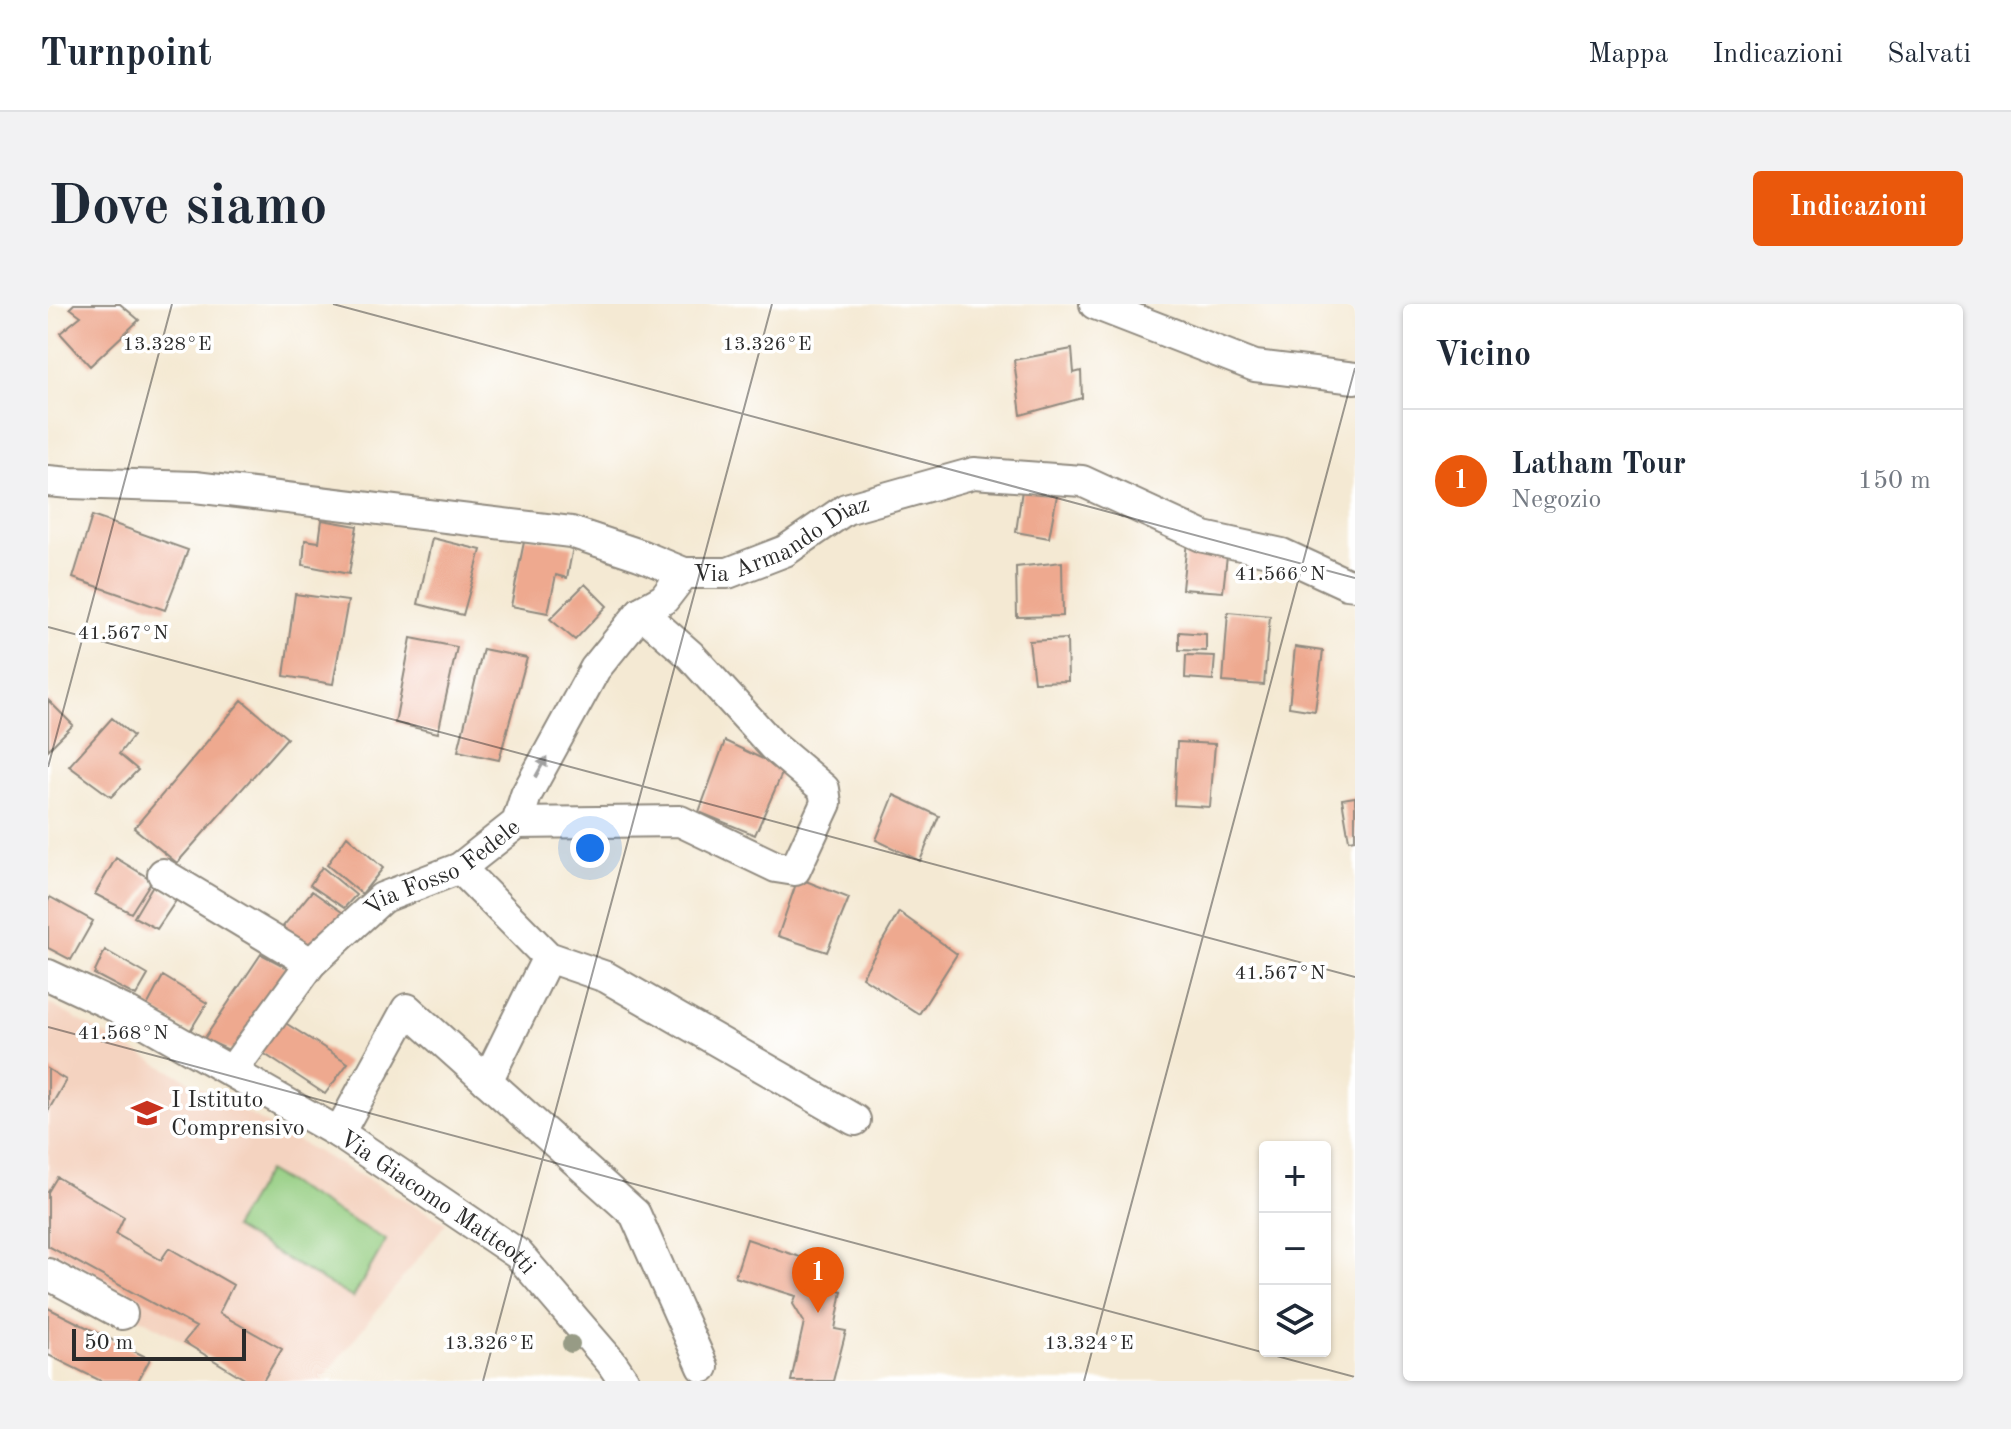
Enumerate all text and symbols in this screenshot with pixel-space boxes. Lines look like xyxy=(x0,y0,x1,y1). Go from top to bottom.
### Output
text: Turnpoint xyxy=(40,36,212,74)
text: Mappa xyxy=(1588,41,1668,69)
text: Indicazioni xyxy=(1712,41,1843,69)
text: Salvati xyxy=(1887,41,1971,69)
button: Indicazioni xyxy=(1753,171,1963,246)
text: Dove siamo xyxy=(48,180,327,236)
text: 13.328°E xyxy=(123,335,212,355)
text: 13.326°E xyxy=(723,335,812,355)
text: Vicino xyxy=(1435,339,1531,373)
text: Latham Tour xyxy=(1511,450,1686,480)
text: 1 xyxy=(1453,468,1469,494)
text: 150 m xyxy=(1858,468,1931,494)
text: Negozio xyxy=(1511,487,1601,513)
street label: Via Armando Diaz xyxy=(693,493,872,587)
text: 41.566°N xyxy=(1235,565,1325,585)
text: 41.567°N xyxy=(78,624,168,644)
one-way arrow xyxy=(535,756,548,779)
street label: Via Fosso Fedele xyxy=(361,816,525,922)
your location xyxy=(570,828,610,868)
text: 41.567°N xyxy=(1235,964,1325,984)
text: 41.568°N xyxy=(78,1024,168,1044)
place label: I Istituto Comprensivo xyxy=(171,1089,305,1141)
school or university icon: I Istituto Comprensivo xyxy=(130,1096,164,1130)
street label: Via Giacomo Matteotti xyxy=(334,1127,539,1279)
map controls xyxy=(1259,1141,1331,1357)
button: + xyxy=(1259,1141,1331,1213)
button: − xyxy=(1259,1213,1331,1285)
pin: 1 xyxy=(792,1247,844,1313)
button: layers xyxy=(1259,1285,1331,1357)
scale bar xyxy=(72,1325,246,1361)
text: 50 m xyxy=(84,1332,133,1354)
text: 13.326°E xyxy=(445,1334,534,1354)
text: 13.324°E xyxy=(1045,1334,1134,1354)

